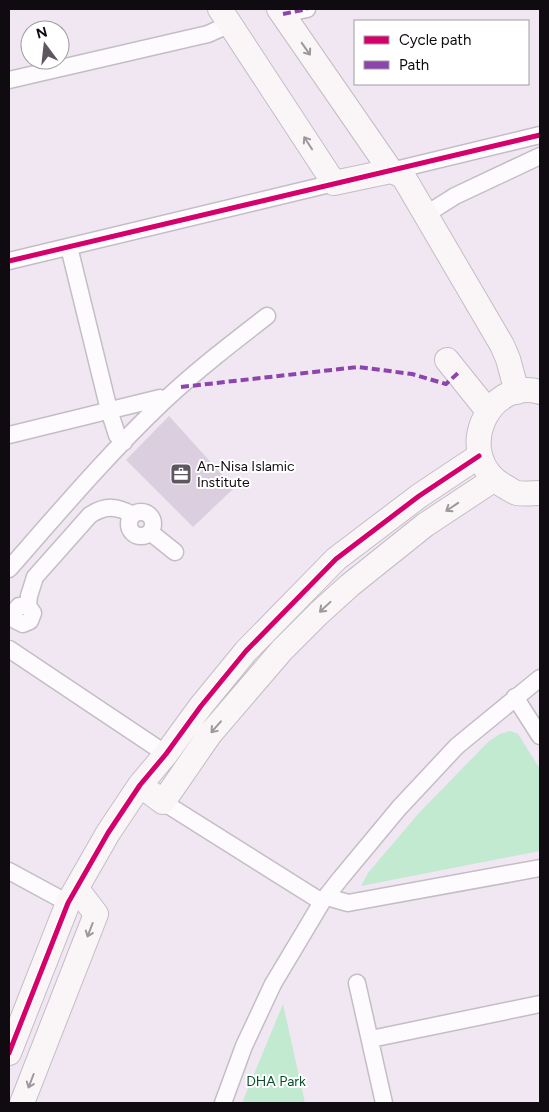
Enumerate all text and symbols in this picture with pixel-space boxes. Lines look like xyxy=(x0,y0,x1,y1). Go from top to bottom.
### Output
north arrow xyxy=(20,20,70,70)
legend xyxy=(354,20,529,85)
text: N xyxy=(34,23,49,43)
text: Cycle path xyxy=(399,31,471,49)
one-way arrow xyxy=(301,42,311,56)
text: Path xyxy=(399,56,429,74)
one-way arrow xyxy=(303,136,313,150)
place label: An-Nisa Islamic Institute xyxy=(197,458,295,491)
office icon: An-Nisa Islamic Institute xyxy=(169,462,193,486)
one-way arrow xyxy=(446,502,460,512)
one-way arrow xyxy=(319,602,332,613)
one-way arrow xyxy=(210,721,221,734)
one-way arrow xyxy=(85,922,94,937)
one-way arrow xyxy=(26,1073,35,1089)
park label: DHA Park xyxy=(246,1073,306,1090)

